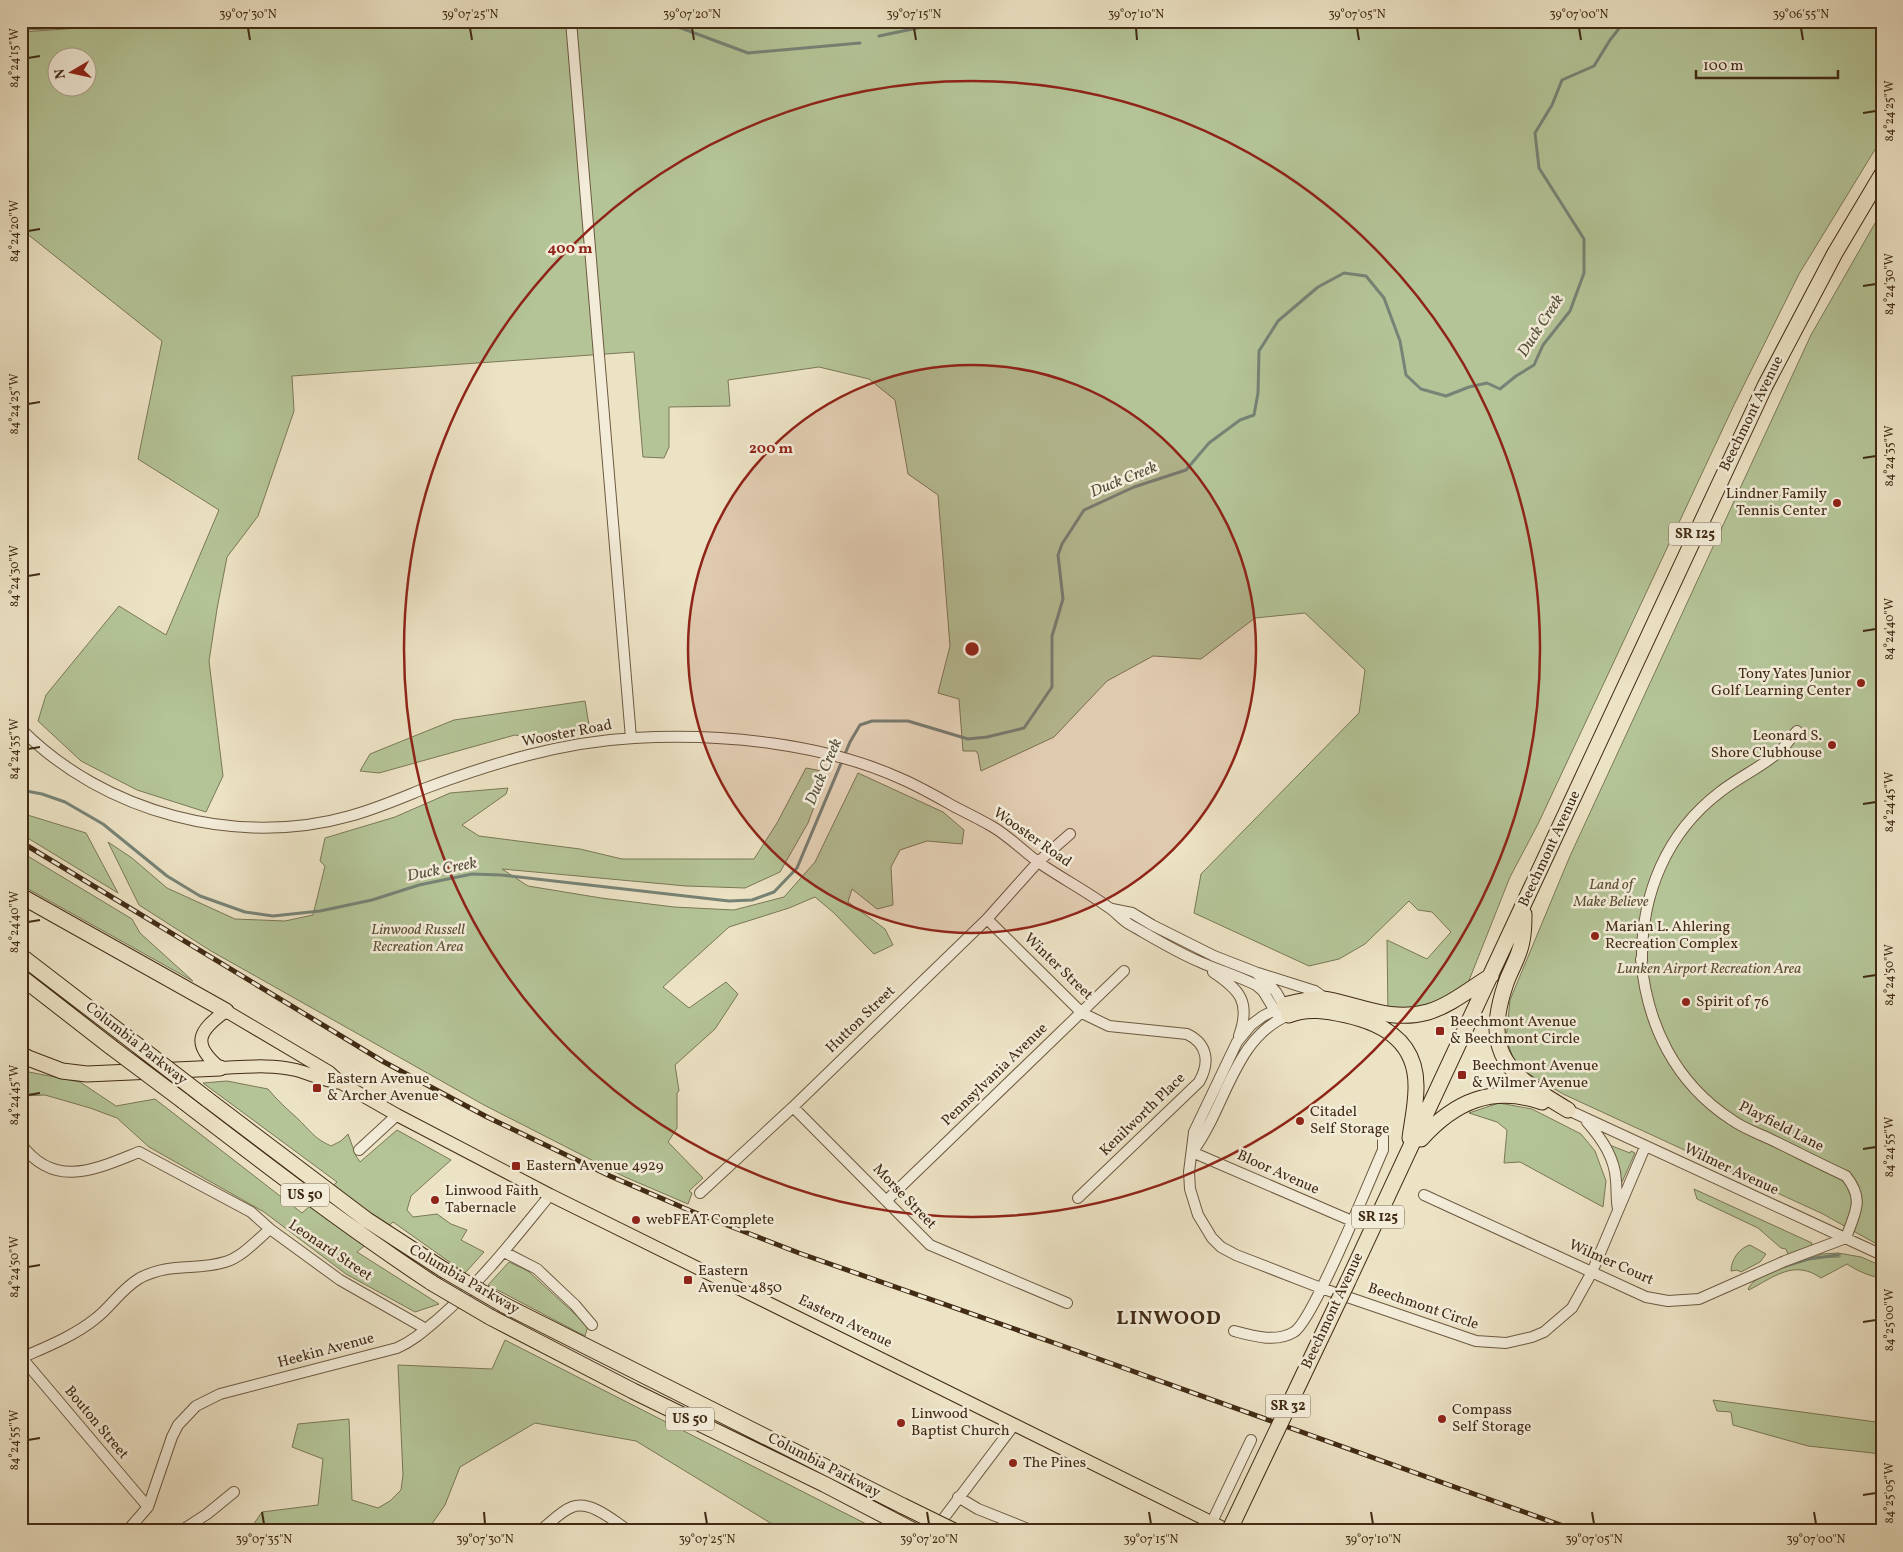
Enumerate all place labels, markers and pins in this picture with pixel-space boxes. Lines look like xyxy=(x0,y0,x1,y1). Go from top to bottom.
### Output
place label: Lindner Family Tennis Center xyxy=(1726,484,1827,522)
marker: Lindner Family Tennis Center xyxy=(1831,497,1843,509)
centre of rings xyxy=(963,640,981,658)
place label: Tony Yates Junior Golf Learning Center xyxy=(1711,664,1851,702)
marker: Tony Yates Junior Golf Learning Center xyxy=(1855,677,1867,689)
place label: Leonard S. Shore Clubhouse xyxy=(1711,726,1822,764)
marker: Leonard S. Shore Clubhouse xyxy=(1826,739,1838,751)
place label: Marian L. Ahlering Recreation Complex xyxy=(1605,917,1738,955)
marker: Marian L. Ahlering Recreation Complex xyxy=(1589,930,1601,942)
place label: Spirit of 76 xyxy=(1696,992,1769,1013)
marker: Spirit of 76 xyxy=(1680,996,1692,1008)
place label: Beechmont Avenue & Beechmont Circle xyxy=(1450,1012,1580,1050)
marker: Beechmont Avenue & Beechmont Circle xyxy=(1434,1025,1446,1037)
place label: Beechmont Avenue & Wilmer Avenue xyxy=(1472,1056,1598,1094)
place label: Eastern Avenue & Archer Avenue xyxy=(327,1069,439,1107)
marker: Beechmont Avenue & Wilmer Avenue xyxy=(1456,1069,1468,1081)
marker: Eastern Avenue & Archer Avenue xyxy=(311,1082,323,1094)
place label: Citadel Self Storage xyxy=(1310,1102,1389,1140)
marker: Citadel Self Storage xyxy=(1294,1115,1306,1127)
place label: Eastern Avenue 4929 xyxy=(526,1156,664,1177)
marker: Eastern Avenue 4929 xyxy=(510,1160,522,1172)
place label: Linwood Faith Tabernacle xyxy=(445,1181,539,1219)
marker: Linwood Faith Tabernacle xyxy=(429,1194,441,1206)
place label: webFEAT Complete xyxy=(646,1210,774,1231)
marker: webFEAT Complete xyxy=(630,1214,642,1226)
place label: Eastern Avenue 4850 xyxy=(698,1261,782,1299)
marker: Eastern Avenue 4850 xyxy=(682,1274,694,1286)
place label: Compass Self Storage xyxy=(1452,1400,1531,1438)
place label: Linwood Baptist Church xyxy=(911,1404,1010,1442)
marker: Compass Self Storage xyxy=(1436,1413,1448,1425)
marker: Linwood Baptist Church xyxy=(895,1417,907,1429)
place label: The Pines xyxy=(1023,1453,1086,1474)
marker: The Pines xyxy=(1007,1457,1019,1469)

